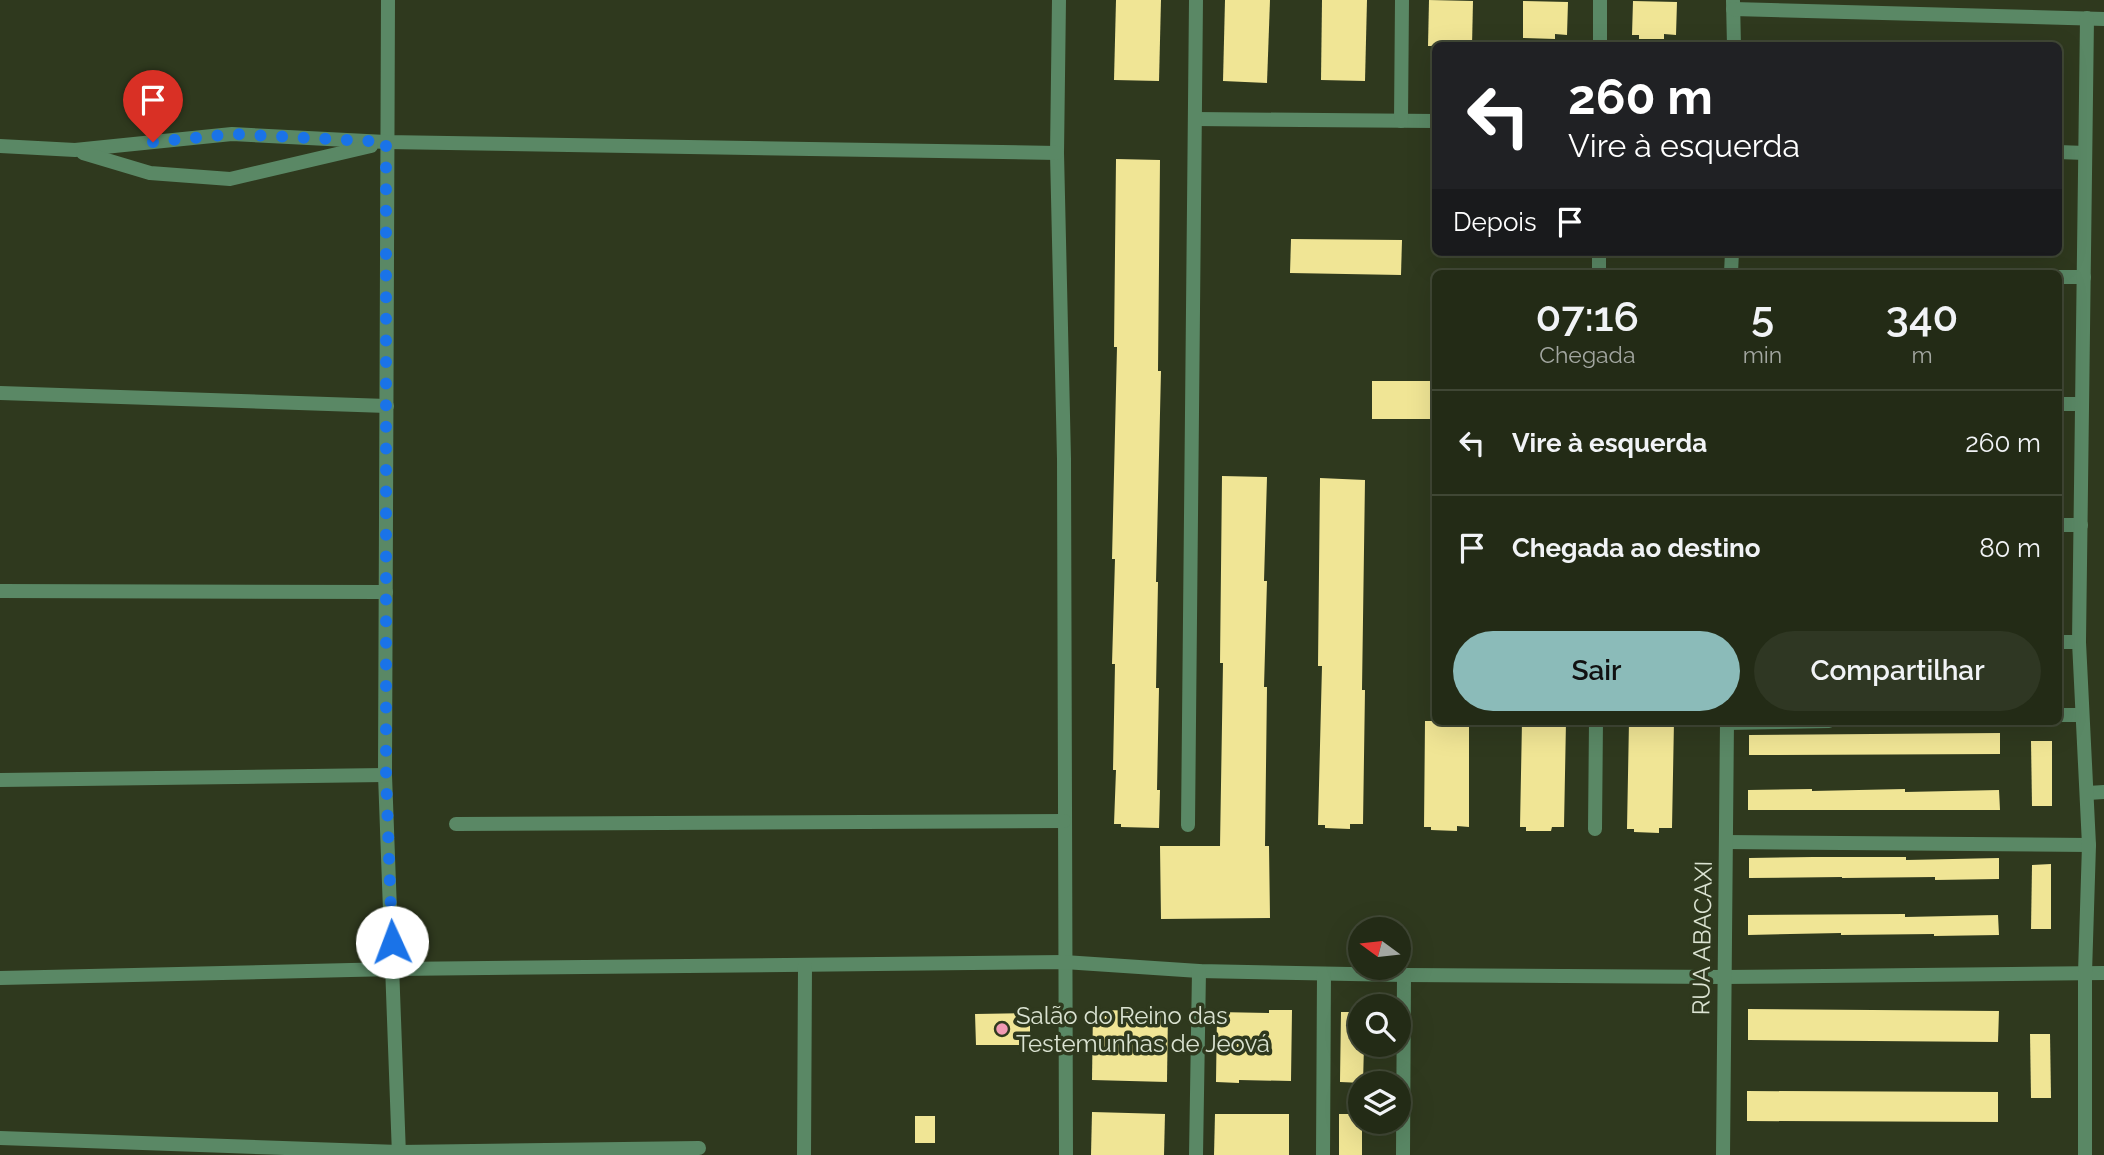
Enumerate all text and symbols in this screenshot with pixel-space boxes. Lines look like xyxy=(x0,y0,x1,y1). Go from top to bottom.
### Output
text: 260 m xyxy=(1568,68,1713,125)
pin xyxy=(123,70,183,142)
icon: left xyxy=(1453,70,1544,161)
icon: arrive xyxy=(134,81,172,119)
text: Vire à esquerda xyxy=(1568,127,1800,164)
icon: arrive xyxy=(1551,203,1589,241)
text: Depois xyxy=(1453,207,1537,237)
text: 07:16 xyxy=(1536,292,1639,341)
text: 5 xyxy=(1751,292,1774,341)
text: 340 xyxy=(1886,292,1958,341)
text: Chegada xyxy=(1539,341,1635,368)
text: min xyxy=(1743,341,1782,368)
text: m xyxy=(1912,341,1933,368)
icon: left xyxy=(1453,424,1491,462)
text: Vire à esquerda xyxy=(1512,428,1707,458)
text: 260 m xyxy=(1965,428,2041,458)
icon: arrive xyxy=(1453,529,1491,567)
text: Chegada ao destino xyxy=(1512,533,1761,563)
text: 80 m xyxy=(1979,533,2041,563)
button: Sair xyxy=(1453,631,1740,711)
button: Compartilhar xyxy=(1754,631,2041,711)
street label: RUA ABACAXI xyxy=(1686,860,1718,1016)
position arrow xyxy=(355,905,429,979)
north arrow xyxy=(1348,917,1410,980)
map controls xyxy=(1348,917,1411,1134)
button: search xyxy=(1348,994,1411,1057)
place label: Salão do Reino das Testemunhas de Jeová xyxy=(1016,1001,1270,1058)
marker: Salão do Reino das Testemunhas de Jeová xyxy=(994,1021,1010,1037)
button: layers xyxy=(1348,1071,1411,1134)

